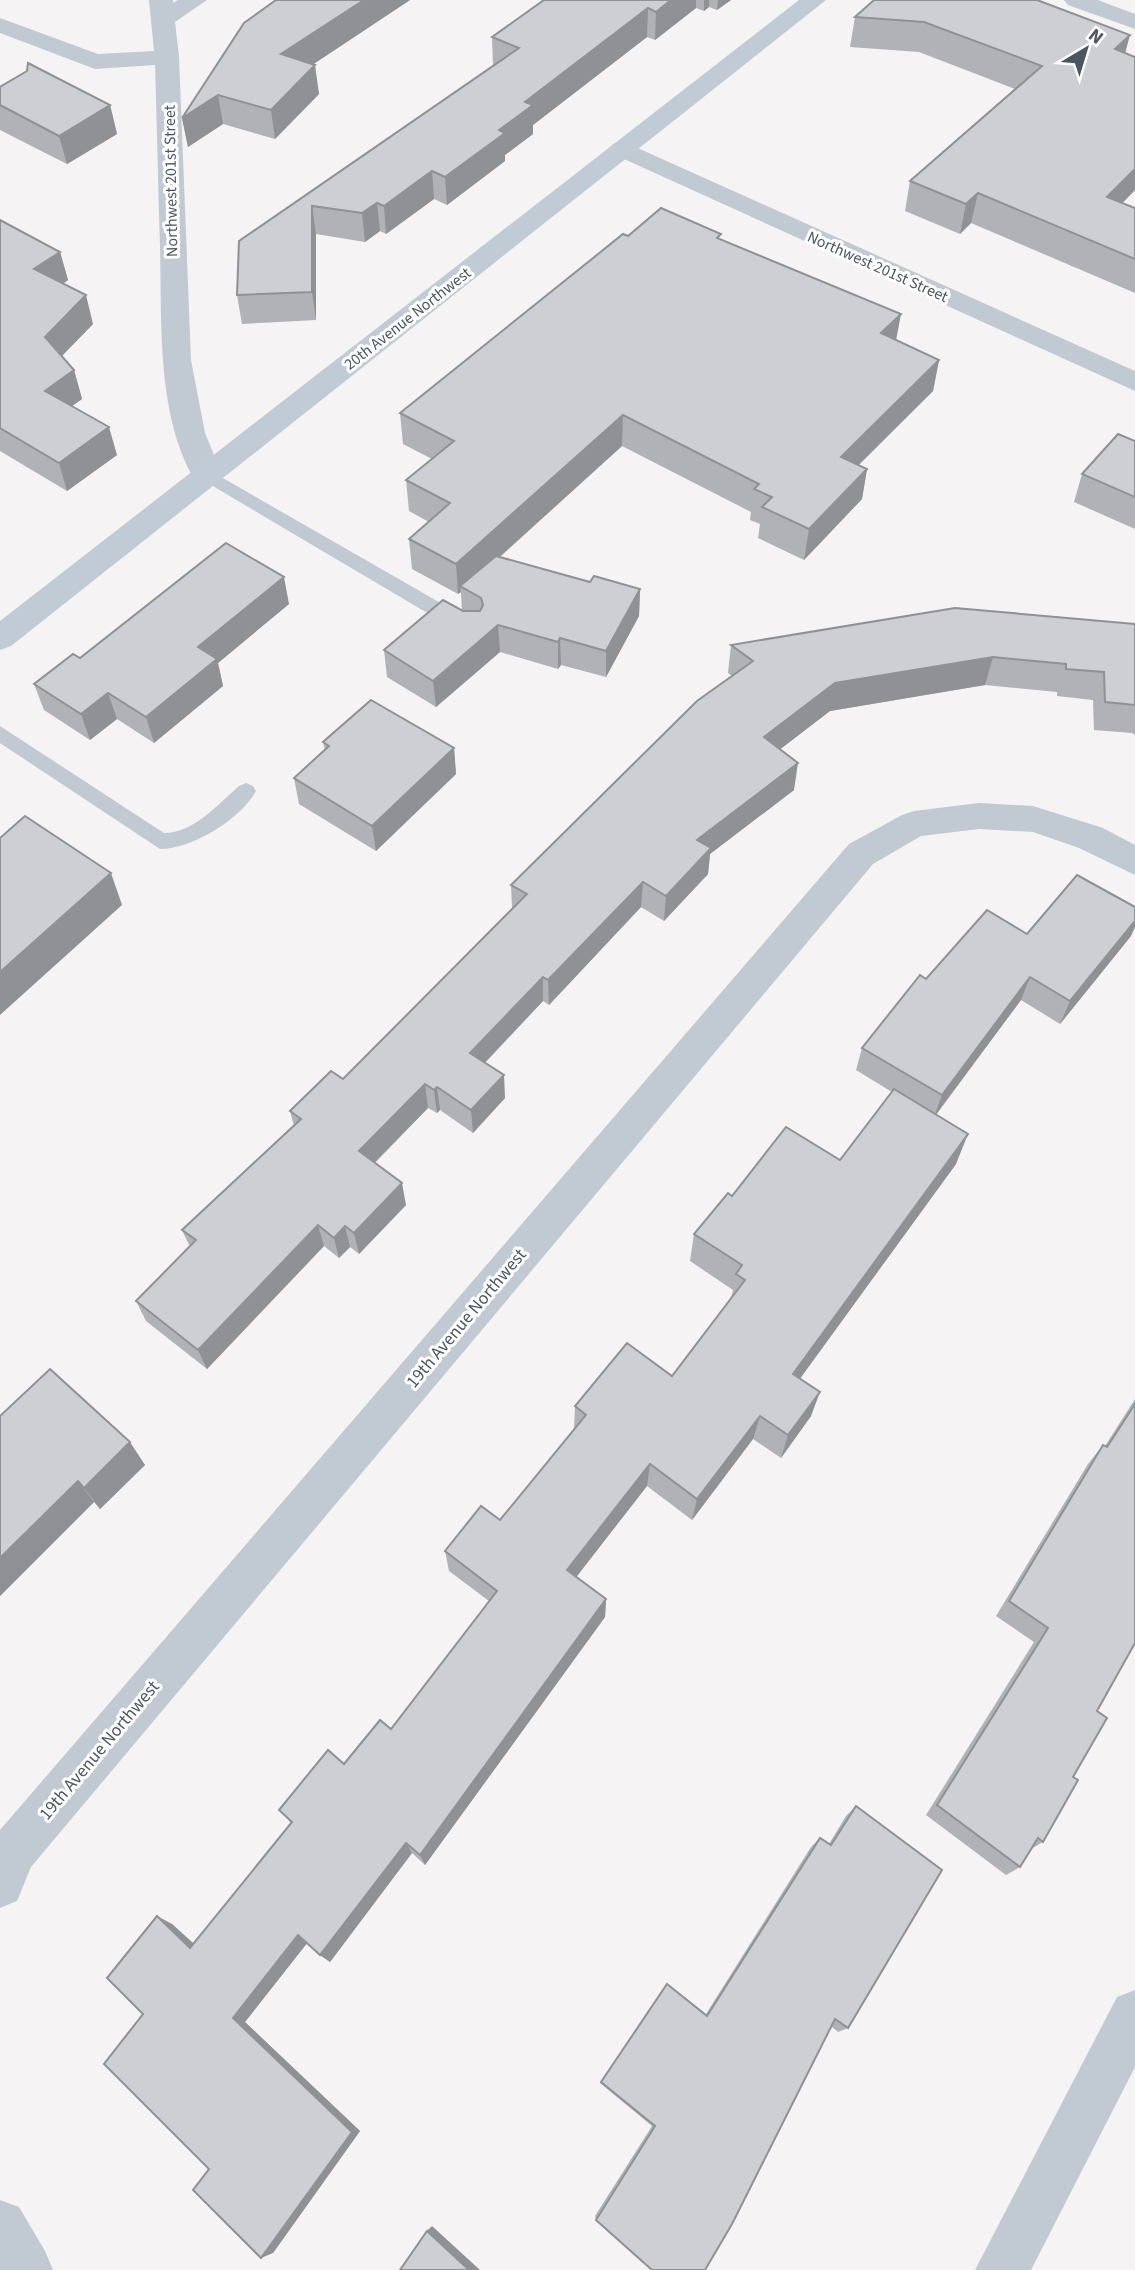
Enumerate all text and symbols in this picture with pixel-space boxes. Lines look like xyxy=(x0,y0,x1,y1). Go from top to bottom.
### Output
north arrow xyxy=(1051,14,1121,84)
text: N xyxy=(1082,22,1109,51)
street label: Northwest 201st Street xyxy=(159,104,183,257)
street label: Northwest 201st Street xyxy=(804,226,952,308)
street label: 20th Avenue Northwest xyxy=(340,262,476,375)
street label: 19th Avenue Northwest xyxy=(401,1243,532,1393)
street label: 19th Avenue Northwest xyxy=(34,1675,165,1825)

